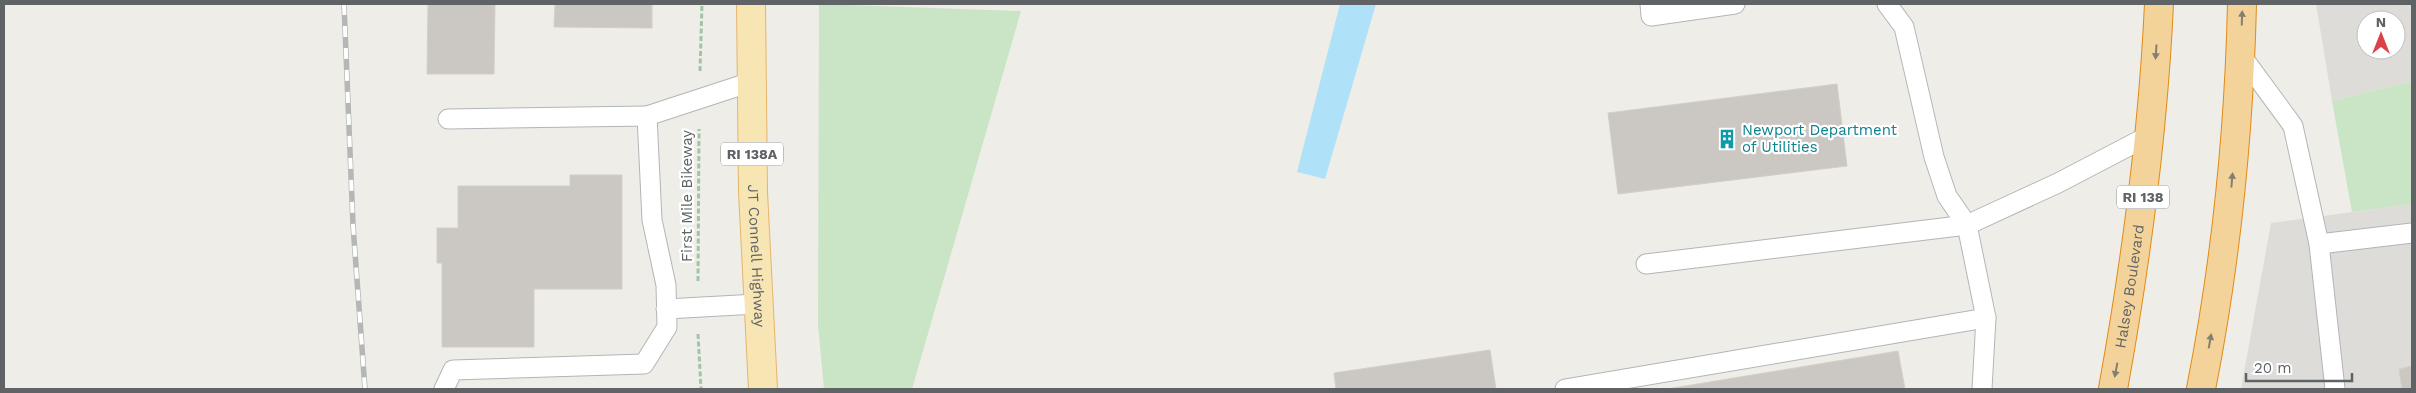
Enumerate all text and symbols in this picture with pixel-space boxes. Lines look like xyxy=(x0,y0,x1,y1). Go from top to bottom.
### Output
one-way arrow xyxy=(2238,10,2246,26)
north arrow xyxy=(2356,10,2406,60)
text: N xyxy=(2376,14,2386,30)
one-way arrow xyxy=(2152,45,2160,61)
place label: Newport Department of Utilities xyxy=(1742,121,1898,156)
building icon: Newport Department of Utilities xyxy=(1716,128,1738,150)
street label: First Mile Bikeway xyxy=(678,130,696,262)
road number: RI 138A xyxy=(721,142,783,166)
one-way arrow xyxy=(2228,172,2236,188)
street label: JT Connell Highway xyxy=(744,184,769,328)
road number: RI 138 xyxy=(2117,186,2169,208)
street label: Halsey Boulevard xyxy=(2111,223,2148,350)
one-way arrow xyxy=(2206,333,2214,349)
scale bar xyxy=(2246,350,2352,382)
text: 20 m xyxy=(2254,359,2292,377)
one-way arrow xyxy=(2112,362,2120,378)

